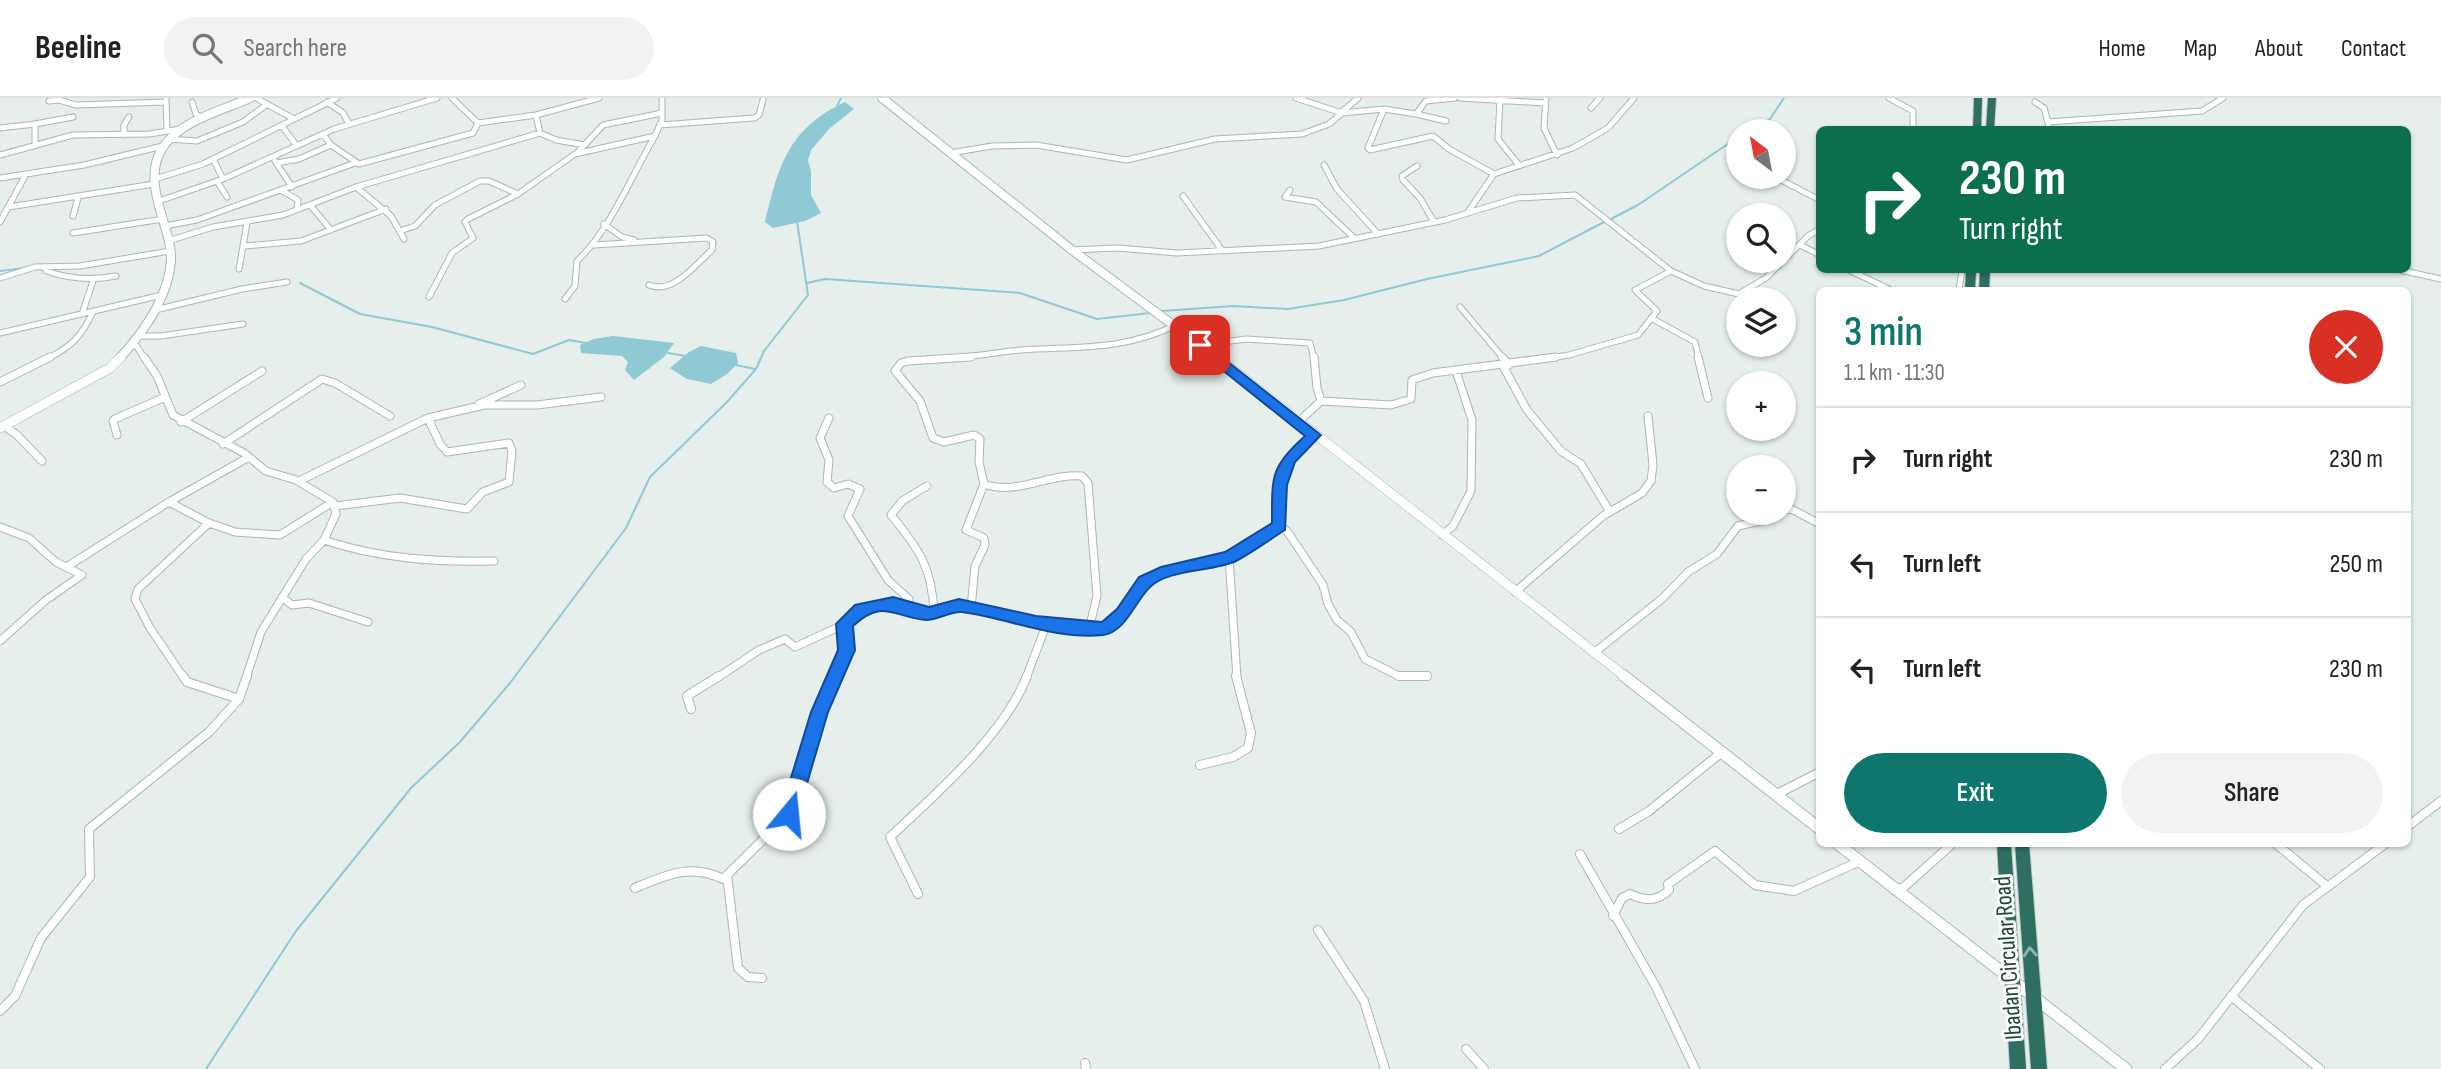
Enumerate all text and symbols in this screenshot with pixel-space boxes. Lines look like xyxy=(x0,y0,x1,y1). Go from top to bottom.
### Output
search box xyxy=(164,17,654,80)
text: Beeline xyxy=(35,28,122,68)
icon: search xyxy=(188,29,226,67)
text: Search here xyxy=(244,33,347,64)
text: Home xyxy=(2098,34,2146,63)
text: Map xyxy=(2184,34,2217,63)
text: About xyxy=(2255,34,2303,63)
text: Contact xyxy=(2341,34,2406,63)
north arrow xyxy=(1726,119,1796,189)
map controls xyxy=(1726,119,1796,525)
text: 230 m xyxy=(1959,150,2066,209)
icon: right xyxy=(1844,154,1935,245)
button: search xyxy=(1726,203,1796,273)
text: Turn right xyxy=(1959,210,2063,249)
button: layers xyxy=(1726,287,1796,357)
text: 3 min xyxy=(1844,307,1923,358)
button: close xyxy=(2309,310,2383,384)
pin xyxy=(1170,315,1230,375)
icon: arrive xyxy=(1181,326,1219,364)
text: 1.1 km · 11:30 xyxy=(1844,359,1945,387)
button: + xyxy=(1726,371,1796,441)
icon: right xyxy=(1844,441,1882,479)
text: Turn right xyxy=(1903,444,1992,475)
text: 230 m xyxy=(2329,444,2383,475)
button: − xyxy=(1726,455,1796,525)
icon: left xyxy=(1844,546,1882,584)
text: Turn left xyxy=(1903,549,1981,580)
text: 250 m xyxy=(2329,549,2383,580)
icon: left xyxy=(1844,651,1882,689)
text: Turn left xyxy=(1903,654,1981,685)
text: 230 m xyxy=(2329,654,2383,685)
button: Exit xyxy=(1844,753,2107,833)
button: Share xyxy=(2121,753,2383,833)
position arrow xyxy=(752,777,826,851)
street label: Ibadan Circular Road xyxy=(1988,875,2028,1041)
one-way arrow xyxy=(2023,946,2038,957)

